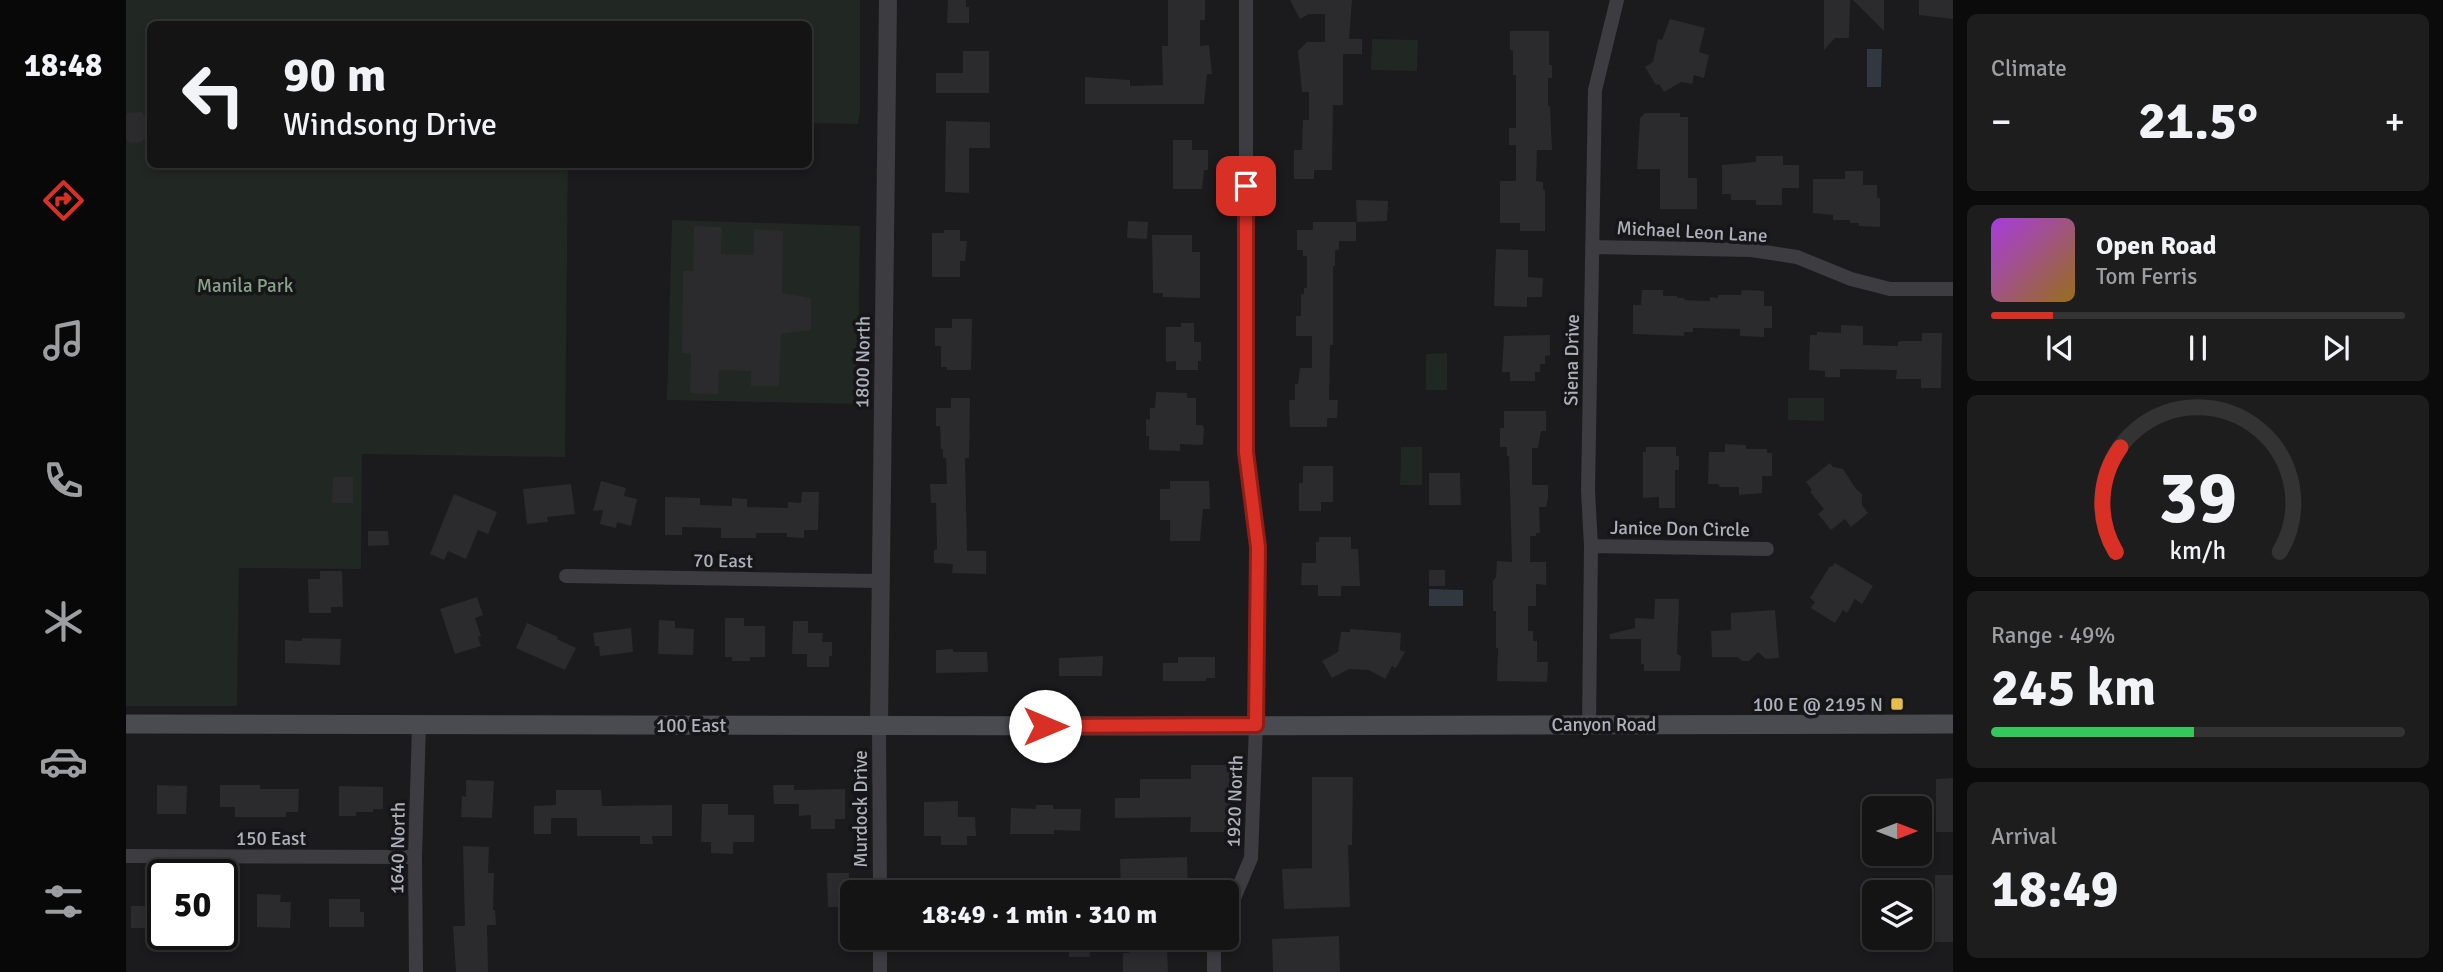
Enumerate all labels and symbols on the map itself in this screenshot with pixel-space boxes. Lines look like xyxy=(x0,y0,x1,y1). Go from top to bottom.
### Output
pin xyxy=(1216,156,1276,216)
street label: Michael Leon Lane xyxy=(1616,216,1768,248)
park label: Manila Park xyxy=(197,274,294,298)
street label: Siena Drive xyxy=(1559,314,1585,406)
street label: 1800 North xyxy=(850,316,876,408)
street label: Janice Don Circle xyxy=(1610,516,1750,542)
street label: 70 East xyxy=(693,548,753,574)
position arrow xyxy=(1008,689,1082,763)
place label: 100 E @ 2195 N xyxy=(1753,693,1883,717)
marker: 100 E @ 2195 N xyxy=(1889,696,1905,712)
street label: Canyon Road xyxy=(1552,713,1656,737)
street label: 100 East xyxy=(656,714,726,738)
street label: Murdock Drive xyxy=(849,750,873,868)
street label: 1920 North xyxy=(1221,754,1249,848)
north arrow xyxy=(1862,796,1932,866)
street label: 1640 North xyxy=(385,802,411,894)
street label: 150 East xyxy=(236,827,306,851)
speed limit sign: 50 xyxy=(147,859,238,950)

